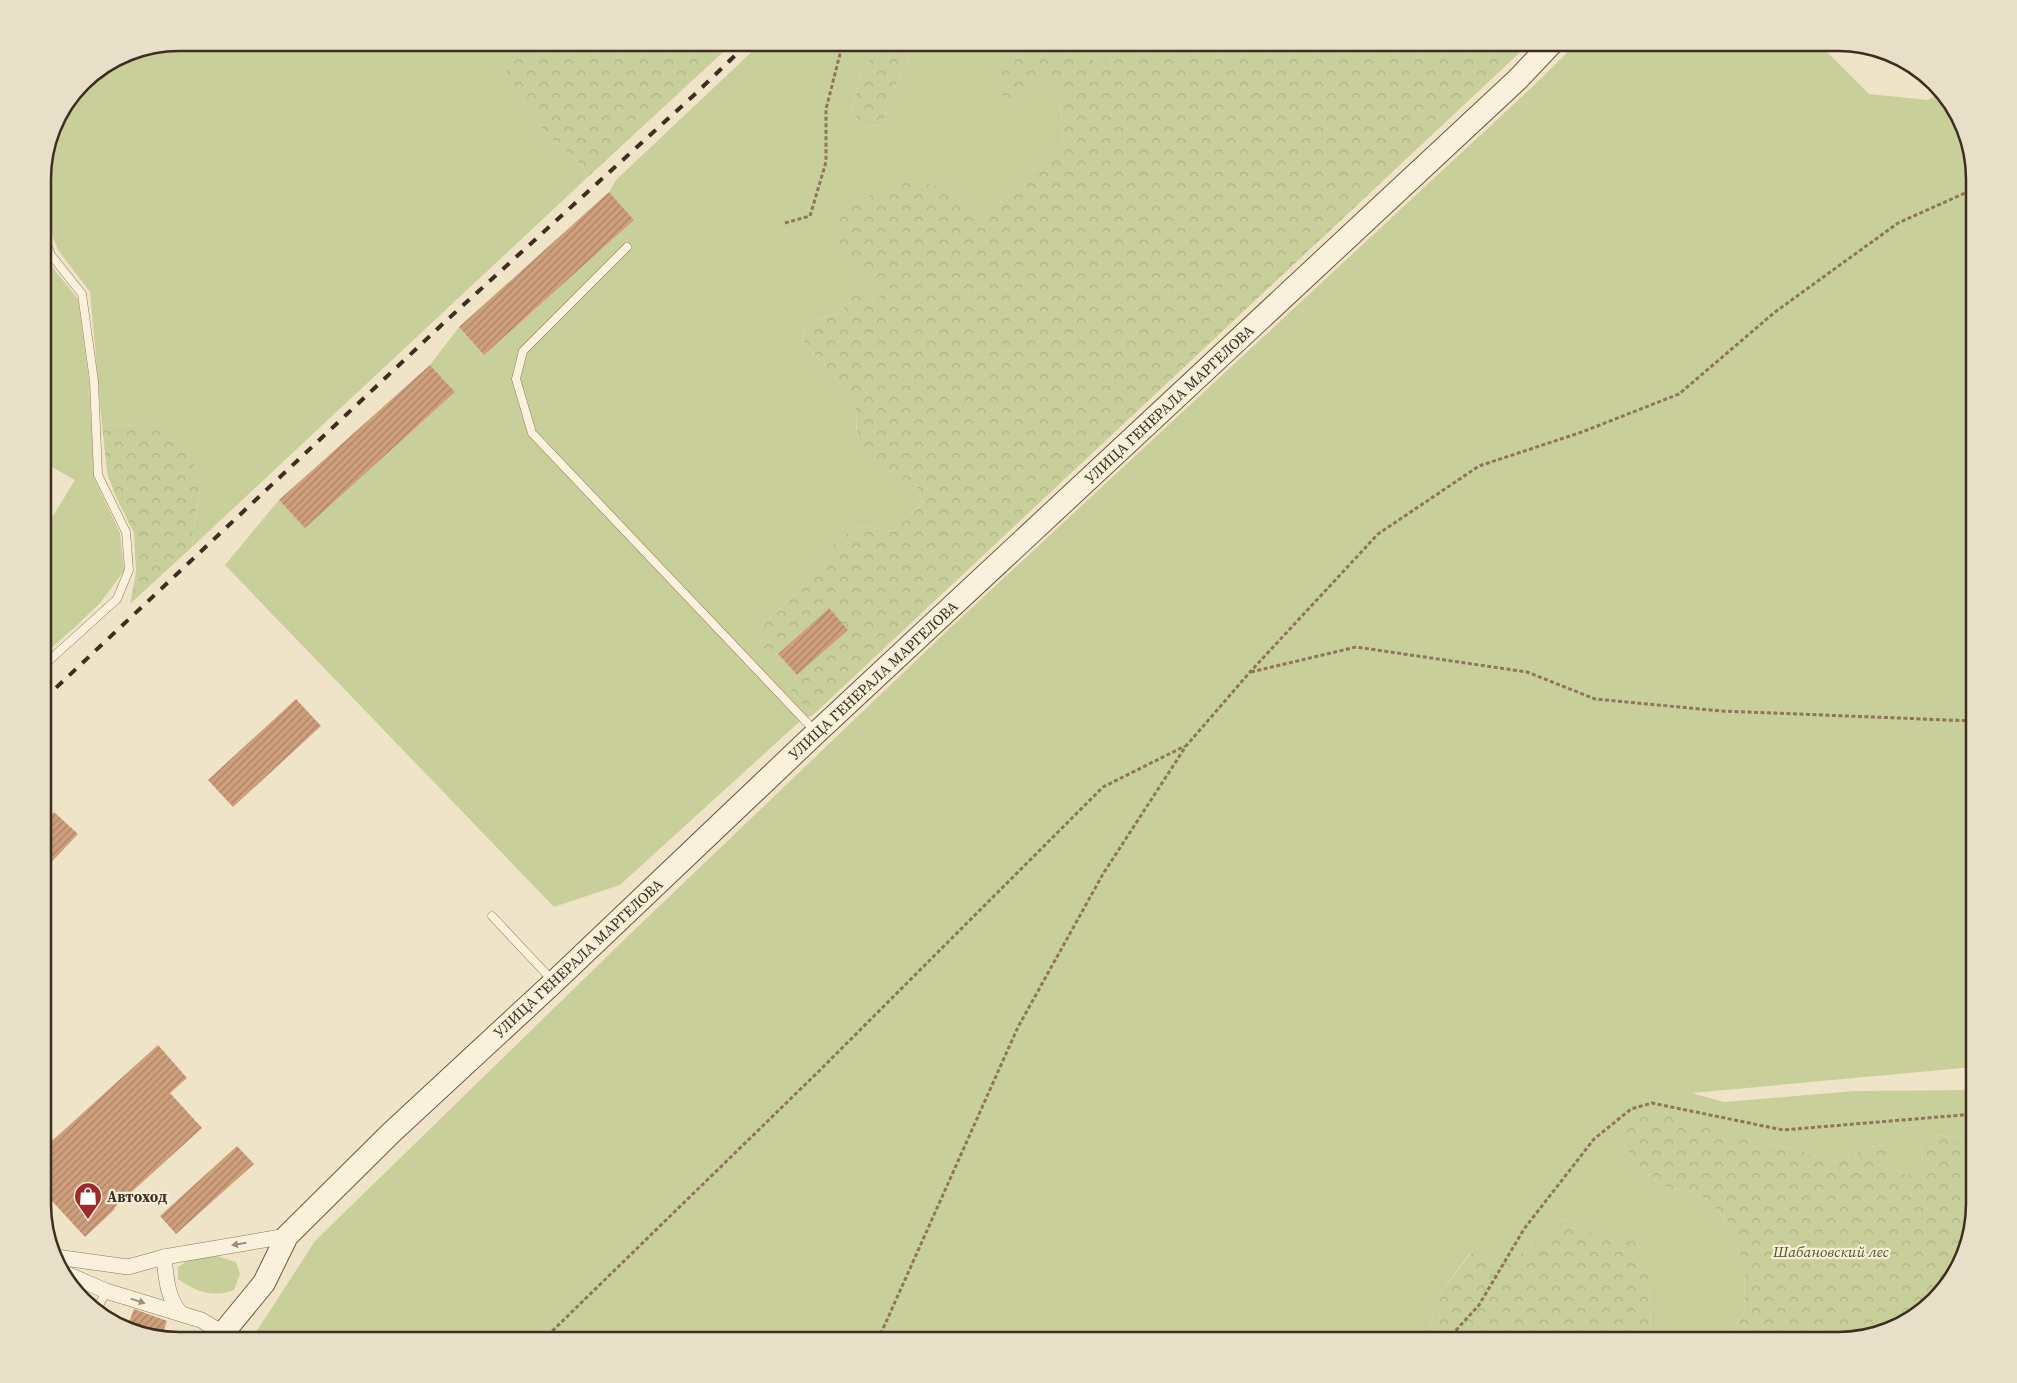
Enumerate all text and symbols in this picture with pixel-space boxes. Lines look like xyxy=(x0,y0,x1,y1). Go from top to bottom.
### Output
street label: УЛИЦА ГЕНЕРАЛА МАРГЕЛОВА xyxy=(1080,320,1258,488)
street label: УЛИЦА ГЕНЕРАЛА МАРГЕЛОВА xyxy=(784,596,962,764)
street label: УЛИЦА ГЕНЕРАЛА МАРГЕЛОВА xyxy=(489,874,667,1042)
shop icon: Автоход xyxy=(73,1181,103,1220)
place label: Автоход xyxy=(107,1186,167,1207)
one-way arrow xyxy=(231,1240,247,1248)
park label: Шабановский лес xyxy=(1772,1241,1890,1262)
one-way arrow xyxy=(131,1297,146,1305)

